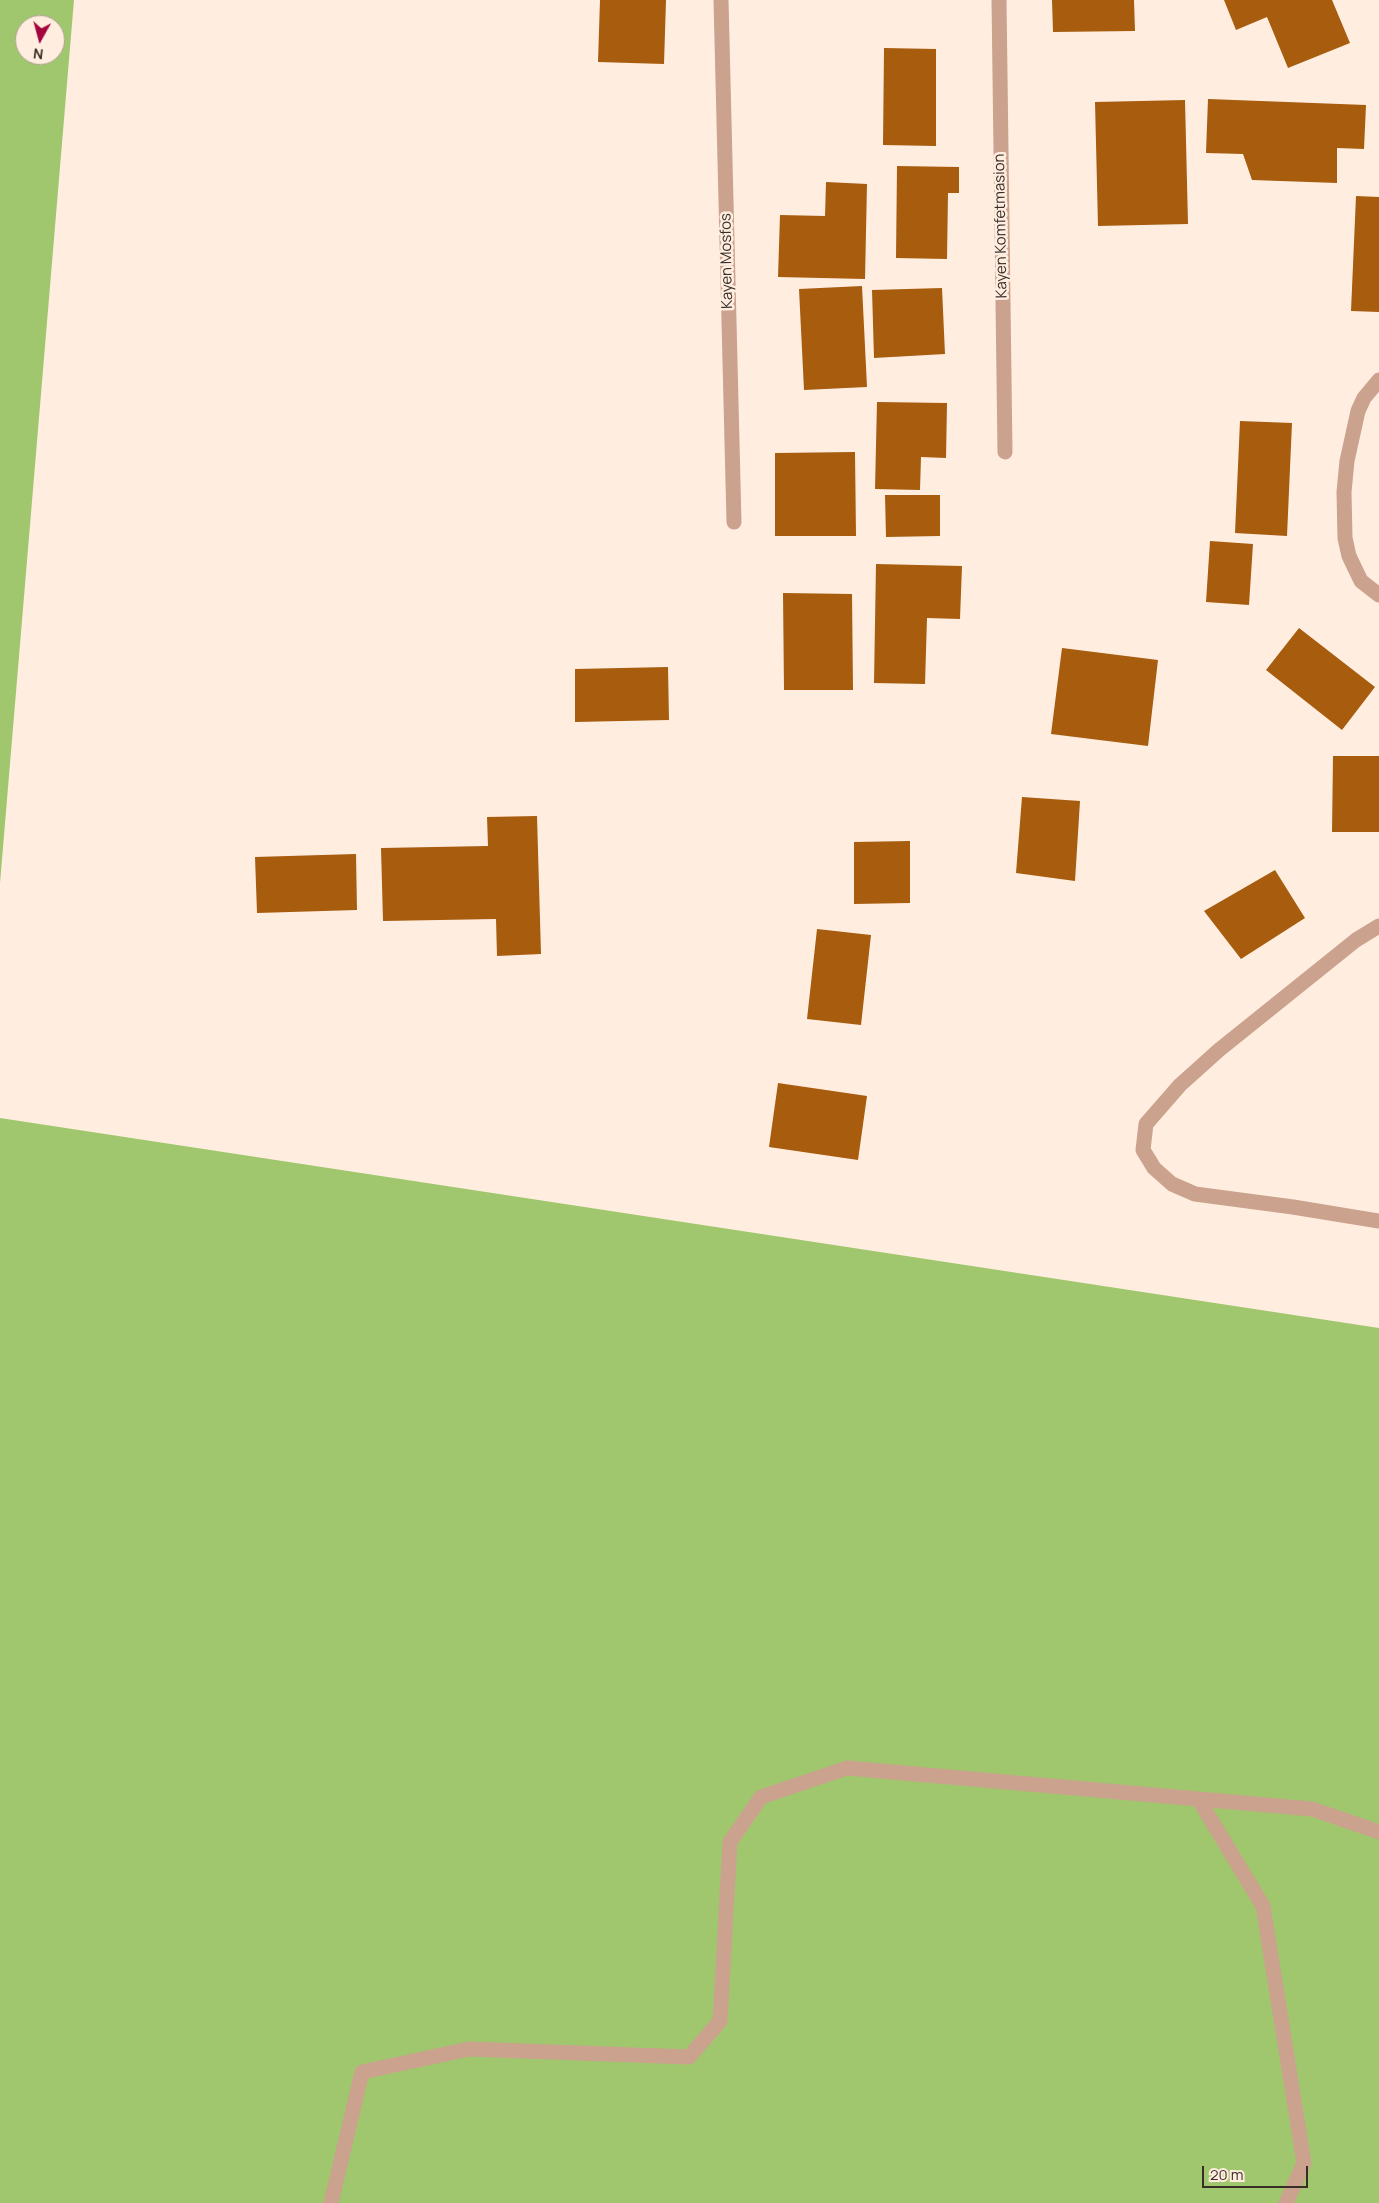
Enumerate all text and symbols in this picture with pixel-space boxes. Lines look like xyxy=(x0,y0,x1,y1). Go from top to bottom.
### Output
north arrow xyxy=(15,15,65,65)
text: N xyxy=(32,44,44,64)
street label: Kayen Komfetmasion xyxy=(991,153,1011,299)
street label: Kayen Mosfos xyxy=(717,213,737,309)
scale bar xyxy=(1204,2156,1310,2188)
text: 20 m xyxy=(1210,2164,1243,2185)

